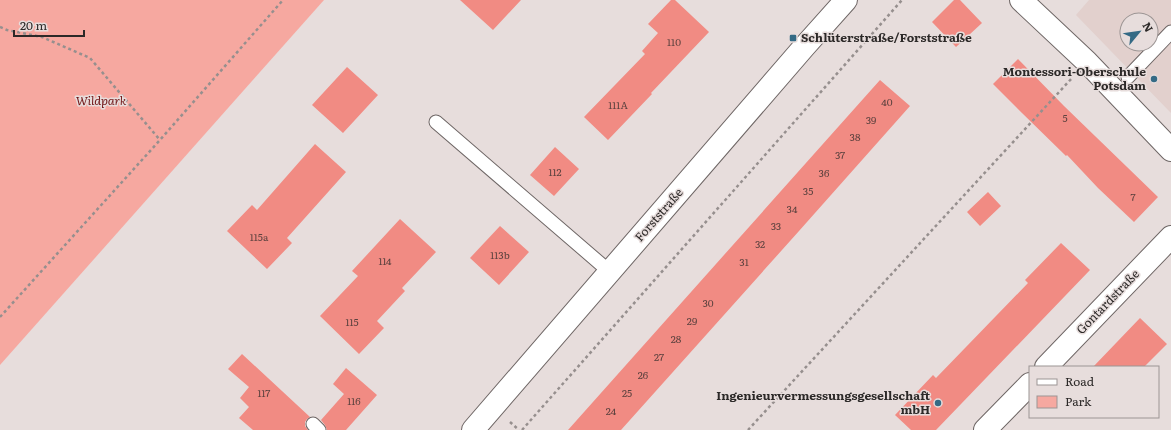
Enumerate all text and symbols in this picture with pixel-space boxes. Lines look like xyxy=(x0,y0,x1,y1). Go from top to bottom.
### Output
scale bar xyxy=(14,12,84,38)
north arrow xyxy=(1119,12,1159,52)
text: 20 m xyxy=(20,16,47,34)
text: N xyxy=(1139,19,1158,35)
place label: Schlüterstraße/Forststraße xyxy=(801,28,972,46)
marker: Schlüterstraße/Forststraße xyxy=(788,33,798,43)
house number: 110 xyxy=(667,34,681,49)
place label: Montessori-Oberschule Potsdam xyxy=(1003,62,1146,94)
marker: Montessori-Oberschule Potsdam xyxy=(1149,74,1159,84)
park label: Wildpark xyxy=(76,91,127,109)
house number: 40 xyxy=(881,94,893,109)
house number: 111A xyxy=(608,97,628,112)
house number: 5 xyxy=(1062,110,1068,125)
house number: 39 xyxy=(866,112,876,127)
house number: 38 xyxy=(850,129,861,144)
house number: 37 xyxy=(835,147,845,162)
house number: 112 xyxy=(548,164,562,179)
house number: 36 xyxy=(819,165,830,180)
house number: 35 xyxy=(803,183,813,198)
street label: Forststraße xyxy=(630,184,687,245)
house number: 7 xyxy=(1130,189,1136,204)
house number: 34 xyxy=(787,201,798,216)
house number: 33 xyxy=(771,218,781,233)
house number: 115a xyxy=(250,229,269,244)
house number: 32 xyxy=(755,236,765,251)
house number: 113b xyxy=(490,247,510,262)
house number: 114 xyxy=(378,253,392,268)
house number: 31 xyxy=(739,254,749,269)
street label: Gontardstraße xyxy=(1072,265,1143,338)
house number: 30 xyxy=(702,295,714,310)
house number: 29 xyxy=(687,313,697,328)
house number: 115 xyxy=(345,314,359,329)
house number: 28 xyxy=(671,331,682,346)
house number: 27 xyxy=(654,349,664,364)
legend xyxy=(1029,366,1159,418)
house number: 26 xyxy=(638,367,649,382)
text: Road xyxy=(1065,372,1095,390)
house number: 117 xyxy=(258,385,270,400)
house number: 25 xyxy=(622,385,632,400)
place label: Ingenieurvermessungsgesellschaft mbH xyxy=(716,386,930,418)
text: Park xyxy=(1065,392,1092,410)
house number: 116 xyxy=(347,393,361,408)
marker: Ingenieurvermessungsgesellschaft mbH xyxy=(933,398,943,408)
house number: 24 xyxy=(606,403,617,418)

